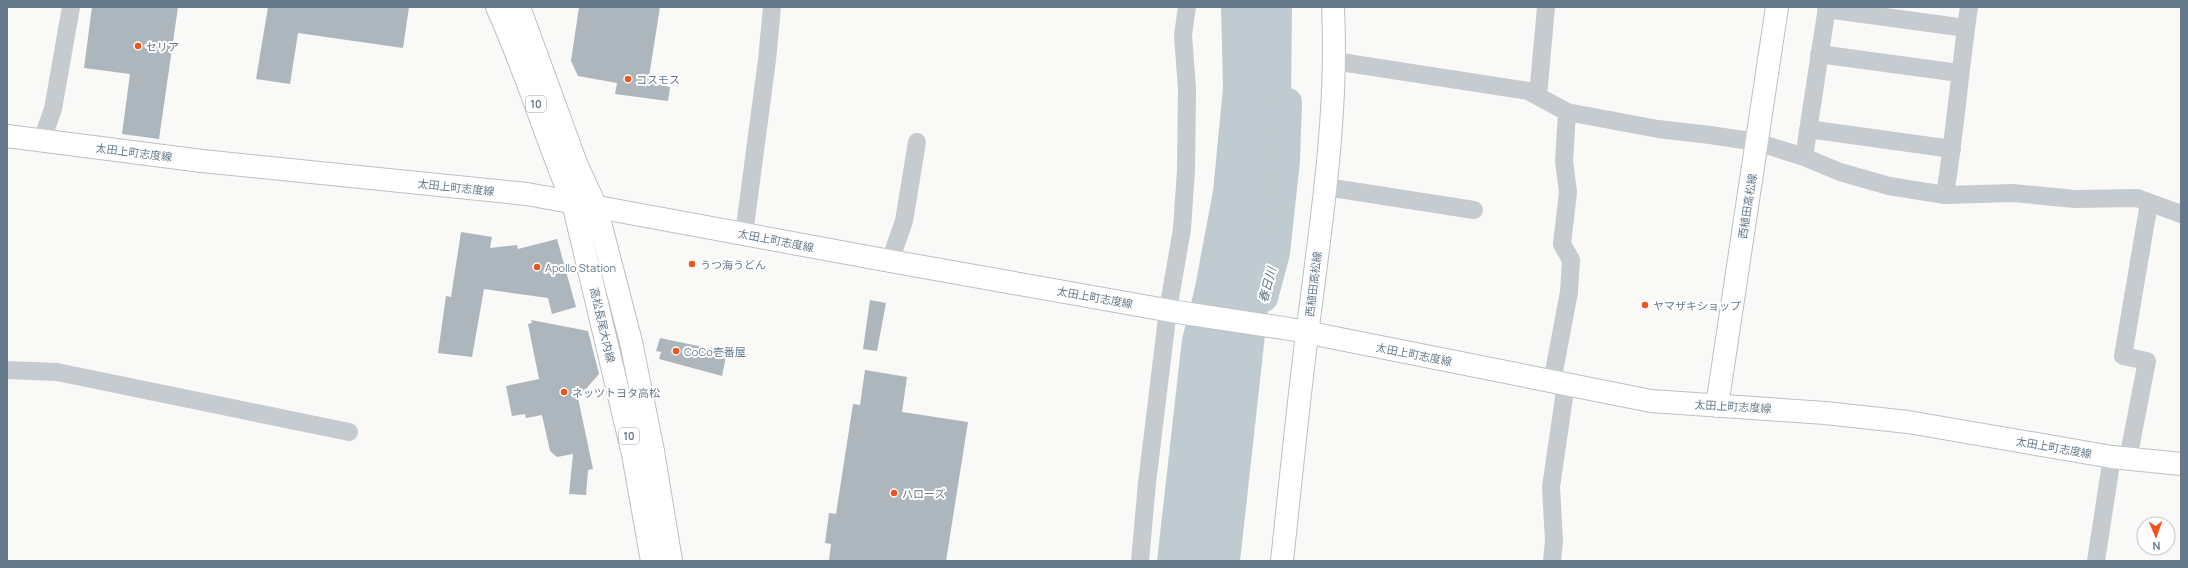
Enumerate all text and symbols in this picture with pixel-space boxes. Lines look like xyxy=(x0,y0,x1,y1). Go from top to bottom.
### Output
place label: セリア xyxy=(146,39,179,54)
marker: セリア xyxy=(133,41,143,51)
place label: コスモス xyxy=(636,72,680,87)
marker: コスモス xyxy=(623,74,633,84)
road number: 10 xyxy=(526,96,546,112)
street label: 太田上町志度線 xyxy=(95,140,173,164)
street label: 西植田高松線 xyxy=(1734,172,1760,240)
street label: 太田上町志度線 xyxy=(417,176,495,198)
street label: 太田上町志度線 xyxy=(737,225,815,255)
street label: 西植田高松線 xyxy=(1302,250,1324,318)
place label: うつ海うどん xyxy=(700,257,766,272)
marker: うつ海うどん xyxy=(687,259,697,269)
place label: Apollo Station xyxy=(545,260,616,275)
marker: Apollo Station xyxy=(532,262,542,272)
water label: 春日川 xyxy=(1254,263,1280,305)
street label: 太田上町志度線 xyxy=(1056,283,1134,311)
street label: 高松長尾大内線 xyxy=(587,286,619,364)
place label: ヤマザキショップ xyxy=(1653,298,1741,313)
marker: ヤマザキショップ xyxy=(1640,300,1650,310)
street label: 太田上町志度線 xyxy=(1375,339,1453,369)
place label: CoCo壱番屋 xyxy=(684,344,746,359)
marker: CoCo壱番屋 xyxy=(671,346,681,356)
place label: ネッツトヨタ高松 xyxy=(572,385,660,400)
marker: ネッツトヨタ高松 xyxy=(559,387,569,397)
street label: 太田上町志度線 xyxy=(1694,396,1772,416)
road number: 10 xyxy=(619,428,639,444)
street label: 太田上町志度線 xyxy=(2015,433,2093,461)
place label: ハローズ xyxy=(902,486,945,501)
marker: ハローズ xyxy=(889,488,899,498)
north arrow xyxy=(2136,516,2176,556)
text: N xyxy=(2152,539,2161,554)

